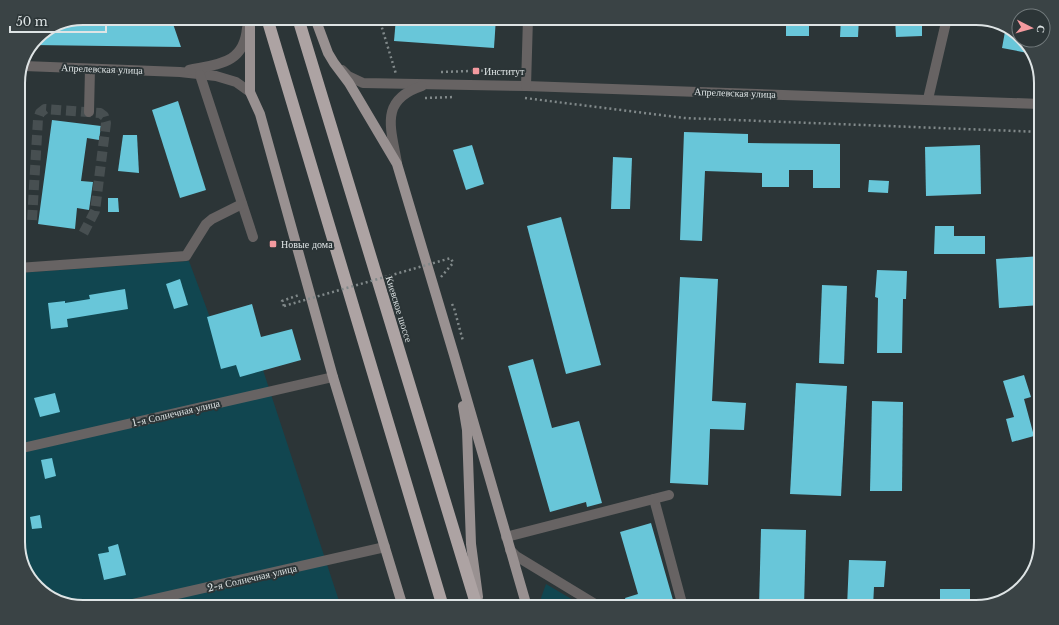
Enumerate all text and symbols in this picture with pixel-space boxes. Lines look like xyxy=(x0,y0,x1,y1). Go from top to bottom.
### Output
scale bar xyxy=(10,8,106,34)
north arrow xyxy=(1011,8,1051,48)
text: 50 m xyxy=(16,14,48,29)
text: С xyxy=(1034,24,1048,34)
street label: Апрелевская улица xyxy=(61,61,144,77)
place label: Институт xyxy=(484,65,525,78)
marker: Институт xyxy=(471,66,481,76)
street label: Апрелевская улица xyxy=(694,85,777,101)
place label: Новые дома xyxy=(281,238,333,251)
marker: Новые дома xyxy=(268,239,278,249)
street label: Киевское шоссе xyxy=(383,274,415,344)
street label: 1-я Солнечная улица xyxy=(131,396,222,429)
street label: 2-я Солнечная улица xyxy=(206,561,298,595)

